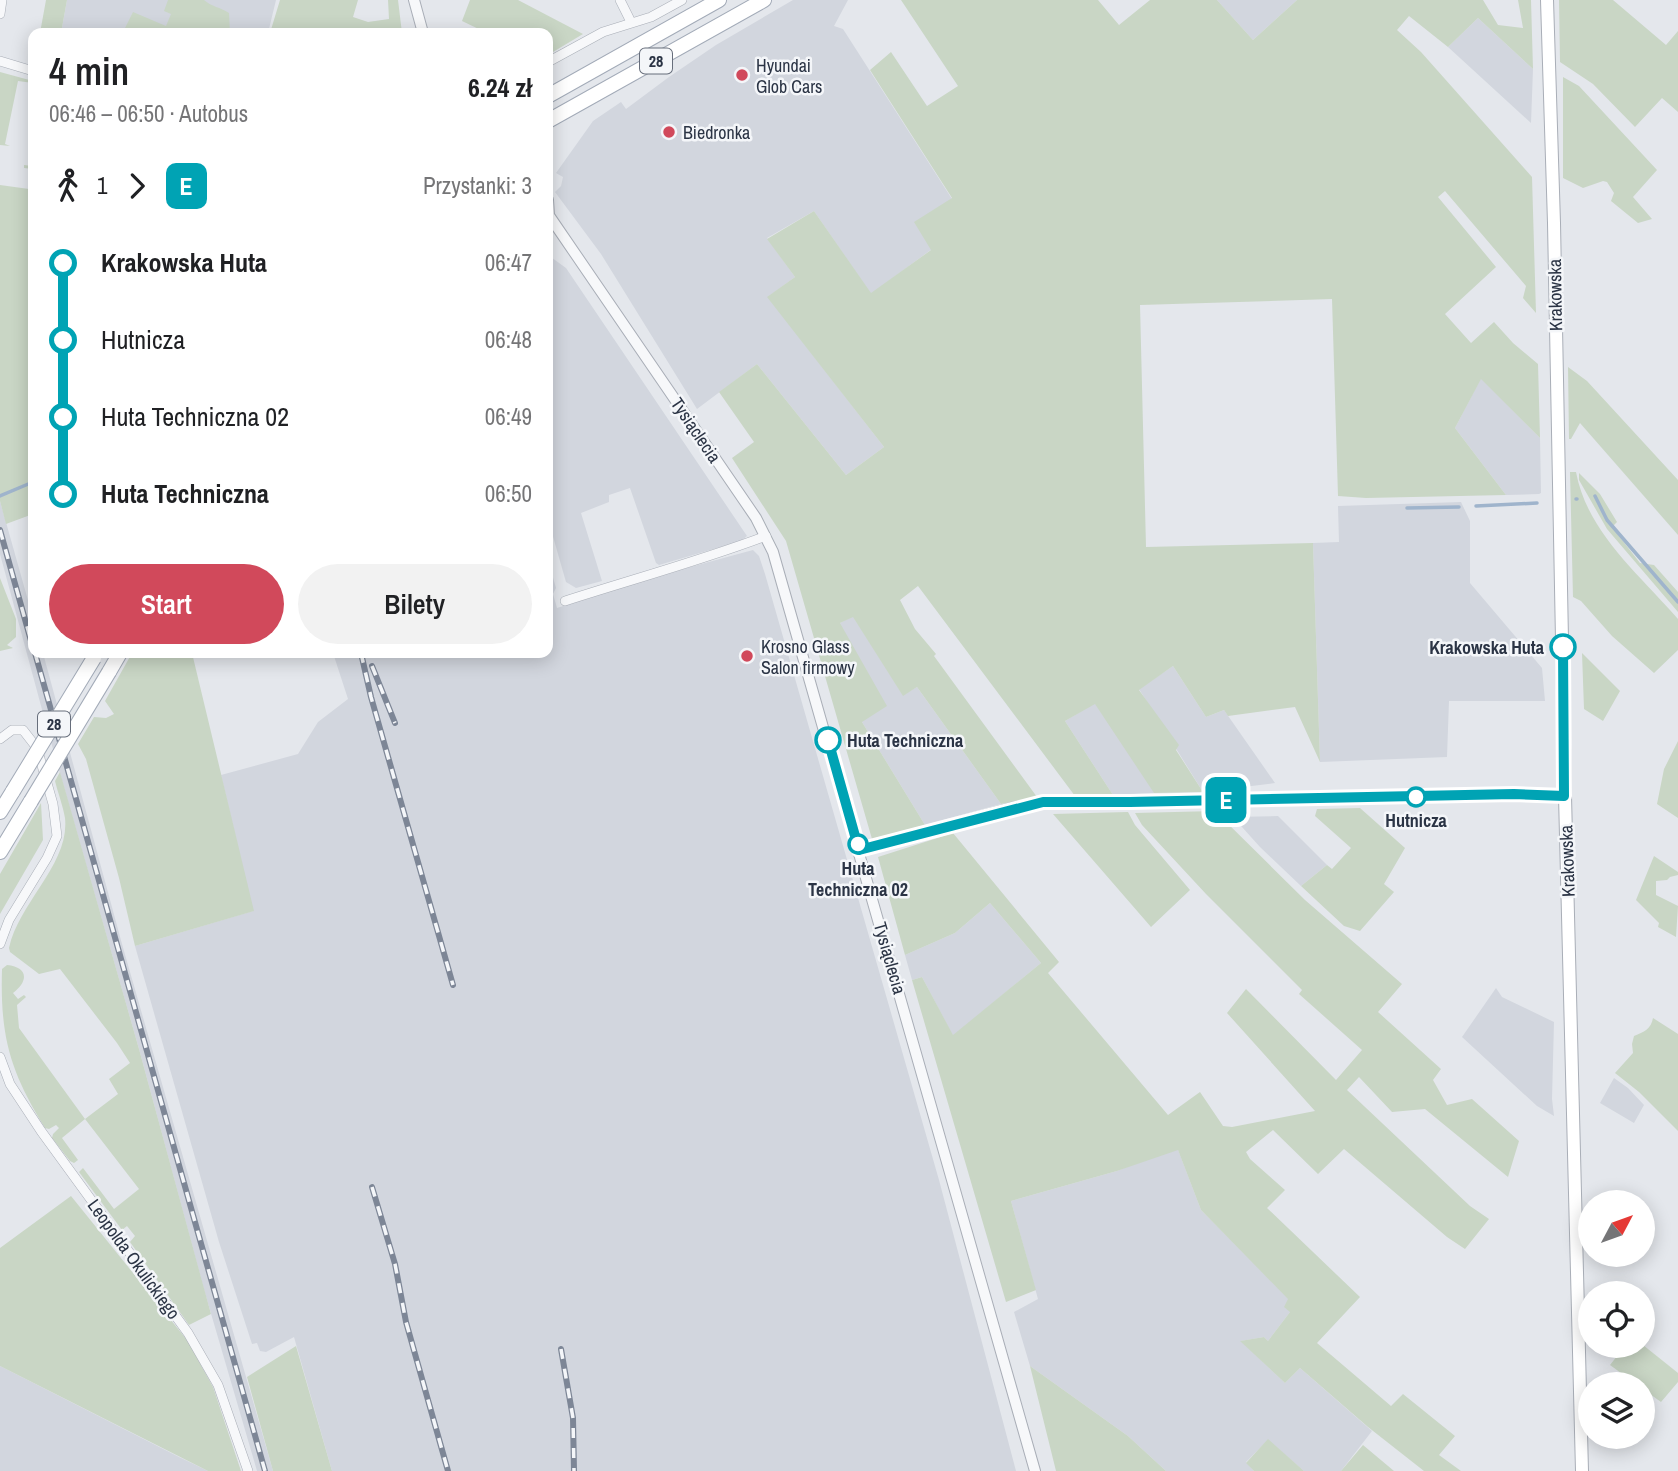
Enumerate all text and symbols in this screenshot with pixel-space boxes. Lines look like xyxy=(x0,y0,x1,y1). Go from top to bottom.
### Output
text: 4 min xyxy=(49,46,129,97)
road number: 28 xyxy=(640,48,672,74)
place label: Hyundai Glob Cars xyxy=(756,53,822,99)
marker: Hyundai Glob Cars xyxy=(734,67,750,83)
text: 6.24 zł xyxy=(468,70,532,105)
text: 06:46 – 06:50 · Autobus xyxy=(49,98,248,129)
place label: Biedronka xyxy=(683,120,750,145)
marker: Biedronka xyxy=(661,124,677,140)
icon: walk xyxy=(49,167,87,205)
icon: forward xyxy=(118,167,156,205)
text: 1 xyxy=(97,170,108,201)
text: E xyxy=(180,170,193,202)
text: Przystanki: 3 xyxy=(423,170,532,201)
text: Krakowska Huta xyxy=(101,245,267,280)
text: 06:47 xyxy=(485,247,532,278)
street label: Krakowska xyxy=(1542,259,1568,331)
text: Hutnicza xyxy=(101,322,185,357)
text: 06:48 xyxy=(485,324,532,355)
street label: Tysiąclecia xyxy=(665,392,727,468)
text: Huta Techniczna 02 xyxy=(101,399,289,434)
text: 06:49 xyxy=(485,401,532,432)
text: Huta Techniczna xyxy=(101,476,269,511)
text: 06:50 xyxy=(485,478,532,509)
button: Start xyxy=(49,564,284,644)
button: Bilety xyxy=(298,564,532,644)
place label: Krosno Glass Salon firmowy xyxy=(761,634,855,680)
marker: Krakowska Huta xyxy=(1550,634,1576,660)
place label: Krakowska Huta xyxy=(1429,635,1545,660)
marker: Krosno Glass Salon firmowy xyxy=(739,648,755,664)
road number: 28 xyxy=(38,712,70,736)
marker: Huta Techniczna xyxy=(815,727,841,753)
place label: Huta Techniczna xyxy=(847,728,964,753)
line badge: E xyxy=(1203,777,1249,823)
text: E xyxy=(1219,784,1233,816)
marker: Hutnicza xyxy=(1406,787,1426,807)
place label: Hutnicza xyxy=(1385,808,1448,833)
street label: Krakowska xyxy=(1553,824,1581,898)
marker: Huta Techniczna 02 xyxy=(848,834,868,854)
place label: Huta Techniczna 02 xyxy=(808,856,908,902)
street label: Tysiąclecia xyxy=(868,919,912,997)
north arrow xyxy=(1578,1190,1656,1267)
map controls xyxy=(1578,1190,1655,1449)
street label: Leopolda Okulickiego xyxy=(82,1194,186,1324)
button: locate xyxy=(1578,1281,1655,1358)
button: layers xyxy=(1578,1372,1655,1449)

